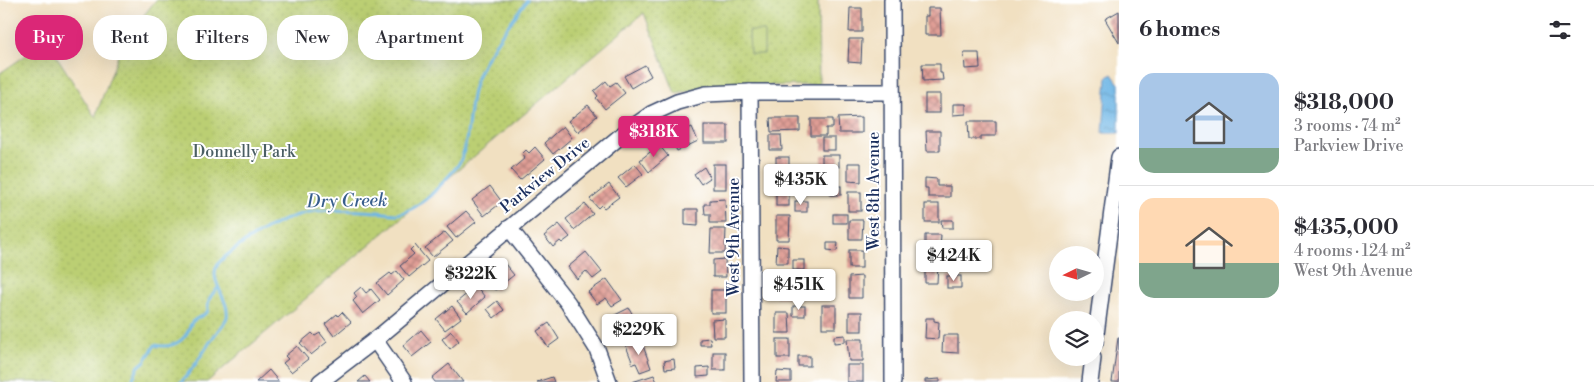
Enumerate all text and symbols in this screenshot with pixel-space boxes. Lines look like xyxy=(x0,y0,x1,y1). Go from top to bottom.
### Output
chip: Buy xyxy=(15,15,83,60)
chip: Rent xyxy=(93,15,167,60)
chip: Filters xyxy=(177,15,267,60)
chip: New xyxy=(277,15,348,60)
chip: Apartment xyxy=(358,15,482,60)
icon: filters xyxy=(1546,16,1574,44)
text: 6 homes xyxy=(1139,17,1220,43)
text: $318,000 xyxy=(1294,90,1394,116)
icon: home xyxy=(1179,93,1239,153)
pin: $318K xyxy=(619,116,689,158)
text: 3 rooms · 74 m² xyxy=(1294,116,1401,136)
text: $318K xyxy=(629,122,679,142)
street label: West 8th Avenue xyxy=(864,132,884,251)
street label: Parkview Drive xyxy=(496,133,594,217)
text: Parkview Drive xyxy=(1294,136,1404,156)
park label: Donnelly Park xyxy=(193,142,297,162)
pin: $435K xyxy=(766,164,836,206)
text: $435K xyxy=(775,170,827,190)
street label: West 9th Avenue xyxy=(724,178,744,297)
water label: Dry Creek xyxy=(305,189,388,213)
text: $435,000 xyxy=(1294,215,1398,241)
icon: home xyxy=(1179,218,1239,278)
pin: $424K xyxy=(919,240,989,282)
text: 4 rooms · 124 m² xyxy=(1294,241,1411,261)
text: $424K xyxy=(927,246,981,266)
north arrow xyxy=(1049,246,1104,301)
map controls xyxy=(1049,246,1104,366)
pin: $322K xyxy=(436,258,506,300)
text: West 9th Avenue xyxy=(1294,261,1413,281)
text: $322K xyxy=(445,264,497,284)
pin: $451K xyxy=(764,268,834,311)
text: $451K xyxy=(774,275,824,295)
button: layers xyxy=(1049,311,1104,366)
pin: $229K xyxy=(604,314,674,356)
text: $229K xyxy=(613,320,665,340)

